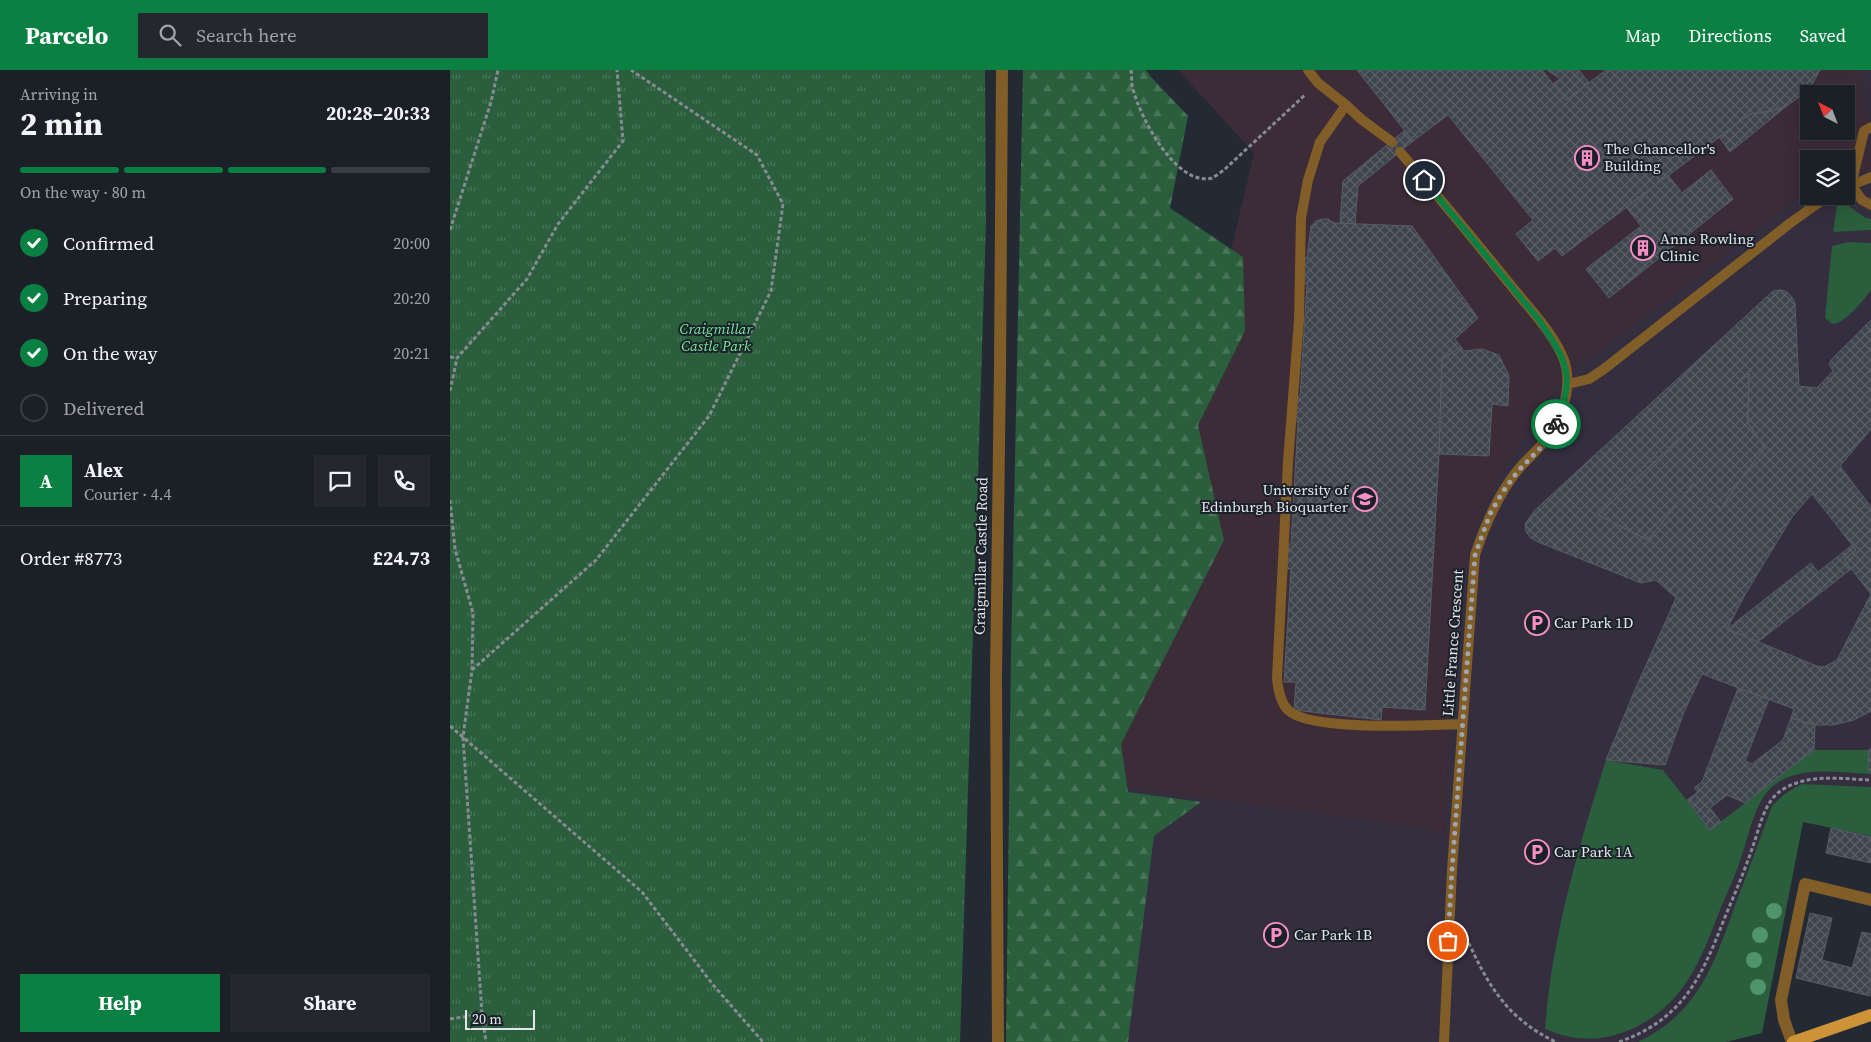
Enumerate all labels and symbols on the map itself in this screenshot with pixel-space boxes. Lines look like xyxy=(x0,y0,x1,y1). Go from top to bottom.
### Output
north arrow xyxy=(1800,85,1855,140)
place label: The Chancellor's Building xyxy=(1604,138,1715,176)
building icon: The Chancellor's Building xyxy=(1574,145,1600,171)
pin xyxy=(1403,159,1445,201)
place label: Anne Rowling Clinic xyxy=(1660,228,1754,266)
building icon: Anne Rowling Clinic xyxy=(1630,235,1656,261)
park label: Craigmillar Castle Park xyxy=(680,318,753,356)
courier xyxy=(1531,399,1581,449)
street label: Craigmillar Castle Road xyxy=(969,476,992,635)
place label: University of Edinburgh Bioquarter xyxy=(1201,479,1350,517)
school or university icon: University of Edinburgh Bioquarter xyxy=(1352,486,1378,512)
street label: Little France Crescent xyxy=(1437,569,1468,717)
parking icon: Car Park 1D xyxy=(1524,610,1550,636)
place label: Car Park 1D xyxy=(1554,612,1633,633)
parking icon: Car Park 1A xyxy=(1524,839,1550,865)
place label: Car Park 1A xyxy=(1554,841,1633,862)
pin xyxy=(1427,920,1469,962)
parking icon: Car Park 1B xyxy=(1263,922,1289,948)
place label: Car Park 1B xyxy=(1294,924,1372,945)
scale bar xyxy=(465,1007,535,1030)

